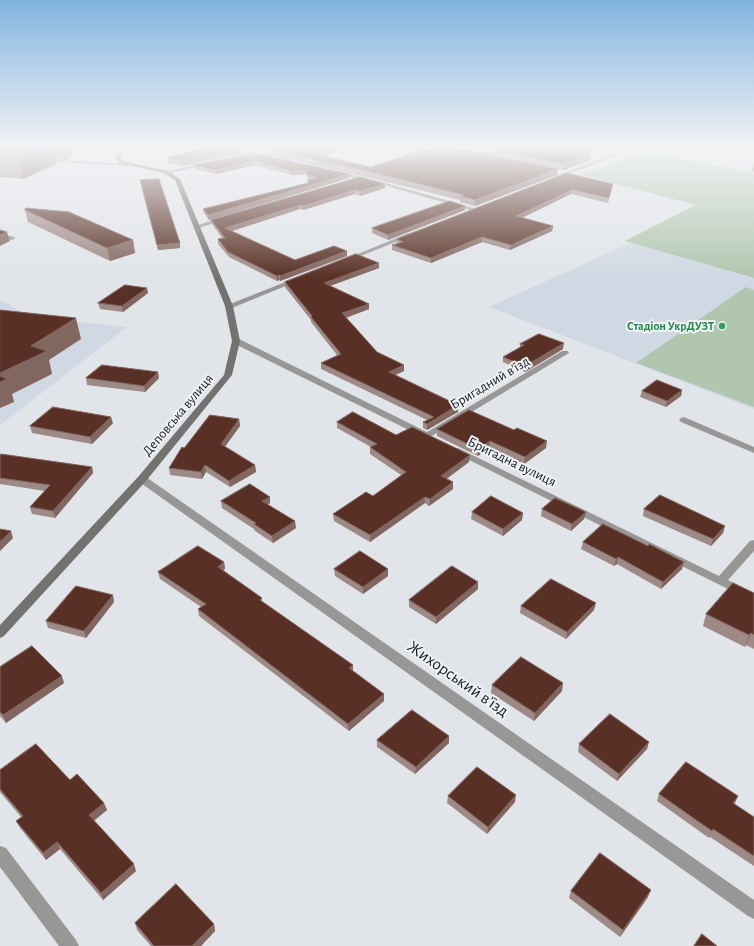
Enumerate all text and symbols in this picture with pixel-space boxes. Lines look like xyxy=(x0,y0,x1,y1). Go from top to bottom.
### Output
place label: Стадіон УкрДУЗТ xyxy=(627,319,714,333)
marker: Стадіон УкрДУЗТ xyxy=(717,321,727,331)
street label: Бригадний в’їзд xyxy=(447,353,533,413)
street label: Деповська вулиця xyxy=(139,371,217,459)
street label: Бригадна вулиця xyxy=(465,433,559,491)
street label: Жихорський в’їзд xyxy=(403,636,513,722)

